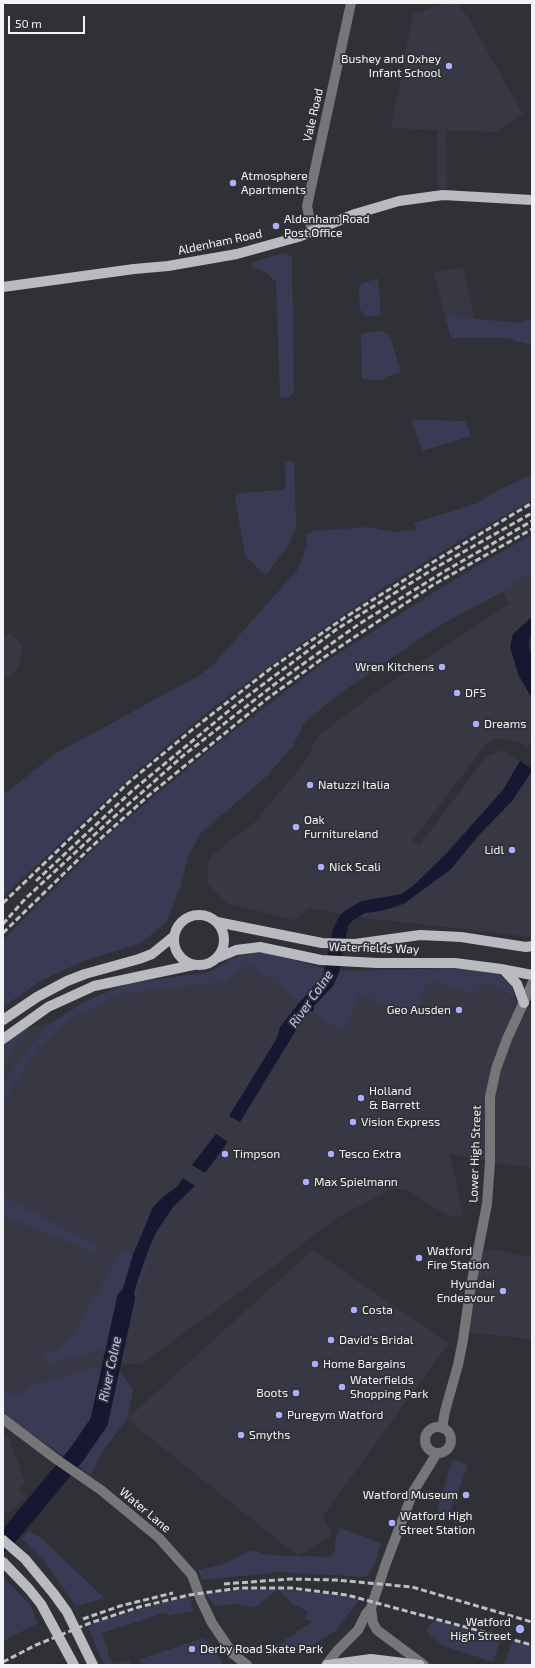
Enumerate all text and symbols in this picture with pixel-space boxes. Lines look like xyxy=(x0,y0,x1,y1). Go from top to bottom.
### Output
scale bar xyxy=(10,8,87,34)
text: 50 m xyxy=(15,16,42,30)
place label: Bushey and Oxhey Infant School xyxy=(341,52,441,80)
marker: Bushey and Oxhey Infant School xyxy=(444,61,454,71)
street label: Vale Road xyxy=(300,87,326,143)
place label: Atmosphere Apartments xyxy=(241,169,308,197)
marker: Atmosphere Apartments xyxy=(228,178,238,188)
place label: Aldenham Road Post Office xyxy=(284,212,370,240)
marker: Aldenham Road Post Office xyxy=(271,221,281,231)
street label: Aldenham Road xyxy=(177,226,263,258)
place label: Wren Kitchens xyxy=(355,660,434,674)
marker: Wren Kitchens xyxy=(437,662,447,672)
place label: DFS xyxy=(465,686,486,700)
marker: DFS xyxy=(452,688,462,698)
place label: Dreams xyxy=(484,717,526,731)
marker: Dreams xyxy=(471,719,481,729)
place label: Natuzzi Italia xyxy=(318,778,390,792)
marker: Natuzzi Italia xyxy=(305,780,315,790)
place label: Oak Furnitureland xyxy=(304,813,378,841)
marker: Oak Furnitureland xyxy=(291,822,301,832)
place label: Lidl xyxy=(484,843,504,857)
marker: Lidl xyxy=(507,845,517,855)
place label: Nick Scali xyxy=(329,860,381,874)
marker: Nick Scali xyxy=(316,862,326,872)
street label: Waterfields Way xyxy=(328,939,420,957)
water label: River Colne xyxy=(286,967,336,1031)
place label: Geo Ausden xyxy=(387,1003,451,1017)
marker: Geo Ausden xyxy=(454,1005,464,1015)
place label: Holland & Barrett xyxy=(369,1084,420,1112)
marker: Holland & Barrett xyxy=(356,1093,366,1103)
street label: Lower High Street xyxy=(466,1105,484,1203)
place label: Vision Express xyxy=(361,1115,440,1129)
marker: Vision Express xyxy=(348,1117,358,1127)
place label: Timpson xyxy=(233,1147,280,1161)
place label: Tesco Extra xyxy=(339,1147,401,1161)
marker: Timpson xyxy=(220,1149,230,1159)
marker: Tesco Extra xyxy=(326,1149,336,1159)
place label: Max Spielmann xyxy=(314,1175,398,1189)
marker: Max Spielmann xyxy=(301,1177,311,1187)
place label: Watford Fire Station xyxy=(427,1244,489,1272)
marker: Watford Fire Station xyxy=(414,1253,424,1263)
place label: Hyundai Endeavour xyxy=(437,1277,495,1305)
marker: Hyundai Endeavour xyxy=(498,1286,508,1296)
place label: Costa xyxy=(362,1303,393,1317)
marker: Costa xyxy=(349,1305,359,1315)
place label: David's Bridal xyxy=(339,1333,413,1347)
water label: River Colne xyxy=(95,1335,125,1403)
marker: David's Bridal xyxy=(326,1335,336,1345)
place label: Home Bargains xyxy=(323,1357,406,1371)
marker: Home Bargains xyxy=(310,1359,320,1369)
place label: Waterfields Shopping Park xyxy=(350,1373,428,1401)
marker: Waterfields Shopping Park xyxy=(337,1382,347,1392)
place label: Boots xyxy=(256,1386,288,1400)
marker: Boots xyxy=(291,1388,301,1398)
place label: Puregym Watford xyxy=(287,1408,383,1422)
marker: Puregym Watford xyxy=(274,1410,284,1420)
place label: Smyths xyxy=(249,1428,290,1442)
marker: Smyths xyxy=(236,1430,246,1440)
street label: Water Lane xyxy=(116,1484,174,1536)
place label: Watford Museum xyxy=(363,1488,458,1502)
marker: Watford Museum xyxy=(461,1490,471,1500)
place label: Watford High Street Station xyxy=(400,1509,475,1537)
marker: Watford High Street Station xyxy=(387,1518,397,1528)
place label: Watford High Street xyxy=(450,1615,511,1643)
marker: Watford High Street xyxy=(514,1623,526,1635)
place label: Derby Road Skate Park xyxy=(200,1642,323,1656)
marker: Derby Road Skate Park xyxy=(187,1644,197,1654)

